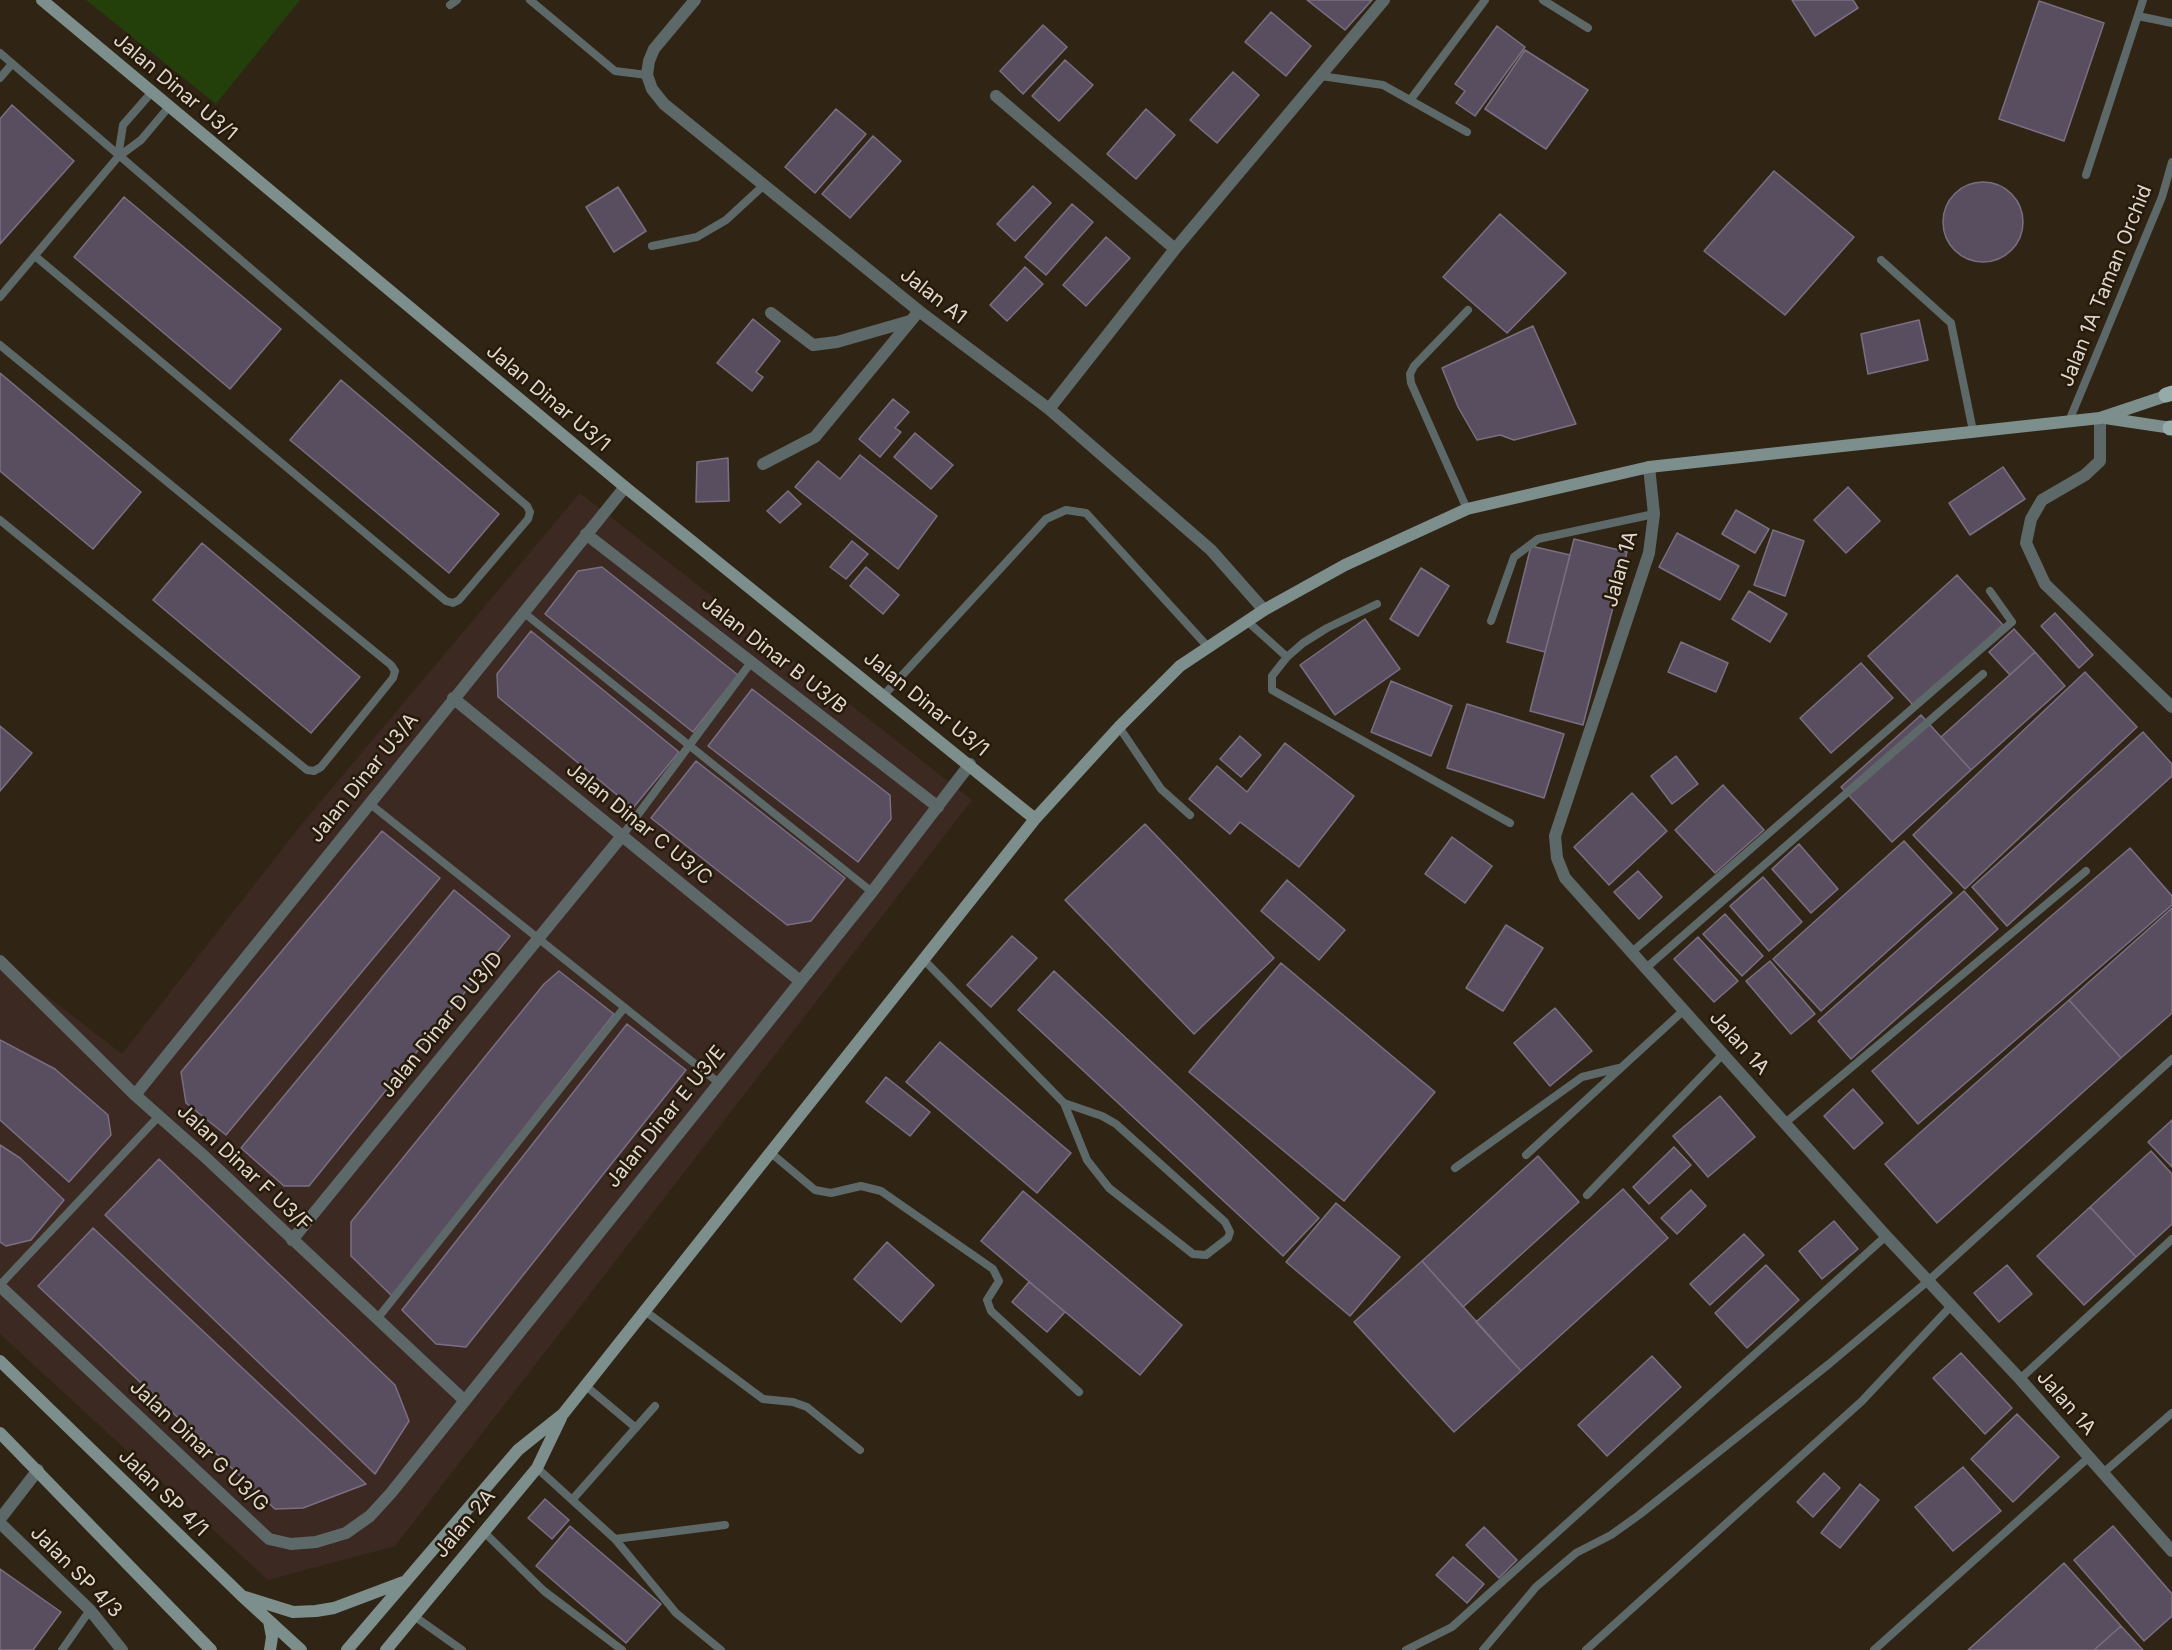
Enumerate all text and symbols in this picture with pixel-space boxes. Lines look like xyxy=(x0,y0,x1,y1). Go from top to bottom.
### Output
street label: Jalan Dinar U3/1 xyxy=(108,28,242,146)
street label: Jalan 1A Taman Orchid xyxy=(2055,182,2157,390)
street label: Jalan A1 xyxy=(895,263,971,329)
street label: Jalan Dinar U3/1 xyxy=(481,339,615,457)
street label: Jalan 1A xyxy=(1599,528,1643,610)
street label: Jalan Dinar B U3/B xyxy=(697,591,851,719)
street label: Jalan Dinar U3/1 xyxy=(859,646,993,762)
street label: Jalan Dinar U3/A xyxy=(305,709,423,847)
street label: Jalan Dinar C U3/C xyxy=(561,758,717,890)
street label: Jalan Dinar D U3/D xyxy=(376,947,508,1103)
street label: Jalan 1A xyxy=(1704,1006,1774,1080)
street label: Jalan Dinar E U3/E xyxy=(601,1041,731,1193)
street label: Jalan Dinar F U3/F xyxy=(172,1099,316,1237)
street label: Jalan 1A xyxy=(2031,1366,2101,1440)
street label: Jalan Dinar G U3/G xyxy=(124,1375,274,1517)
street label: Jalan SP 4/1 xyxy=(113,1444,213,1542)
street label: Jalan 2A xyxy=(429,1485,501,1563)
street label: Jalan SP 4/3 xyxy=(25,1521,127,1623)

